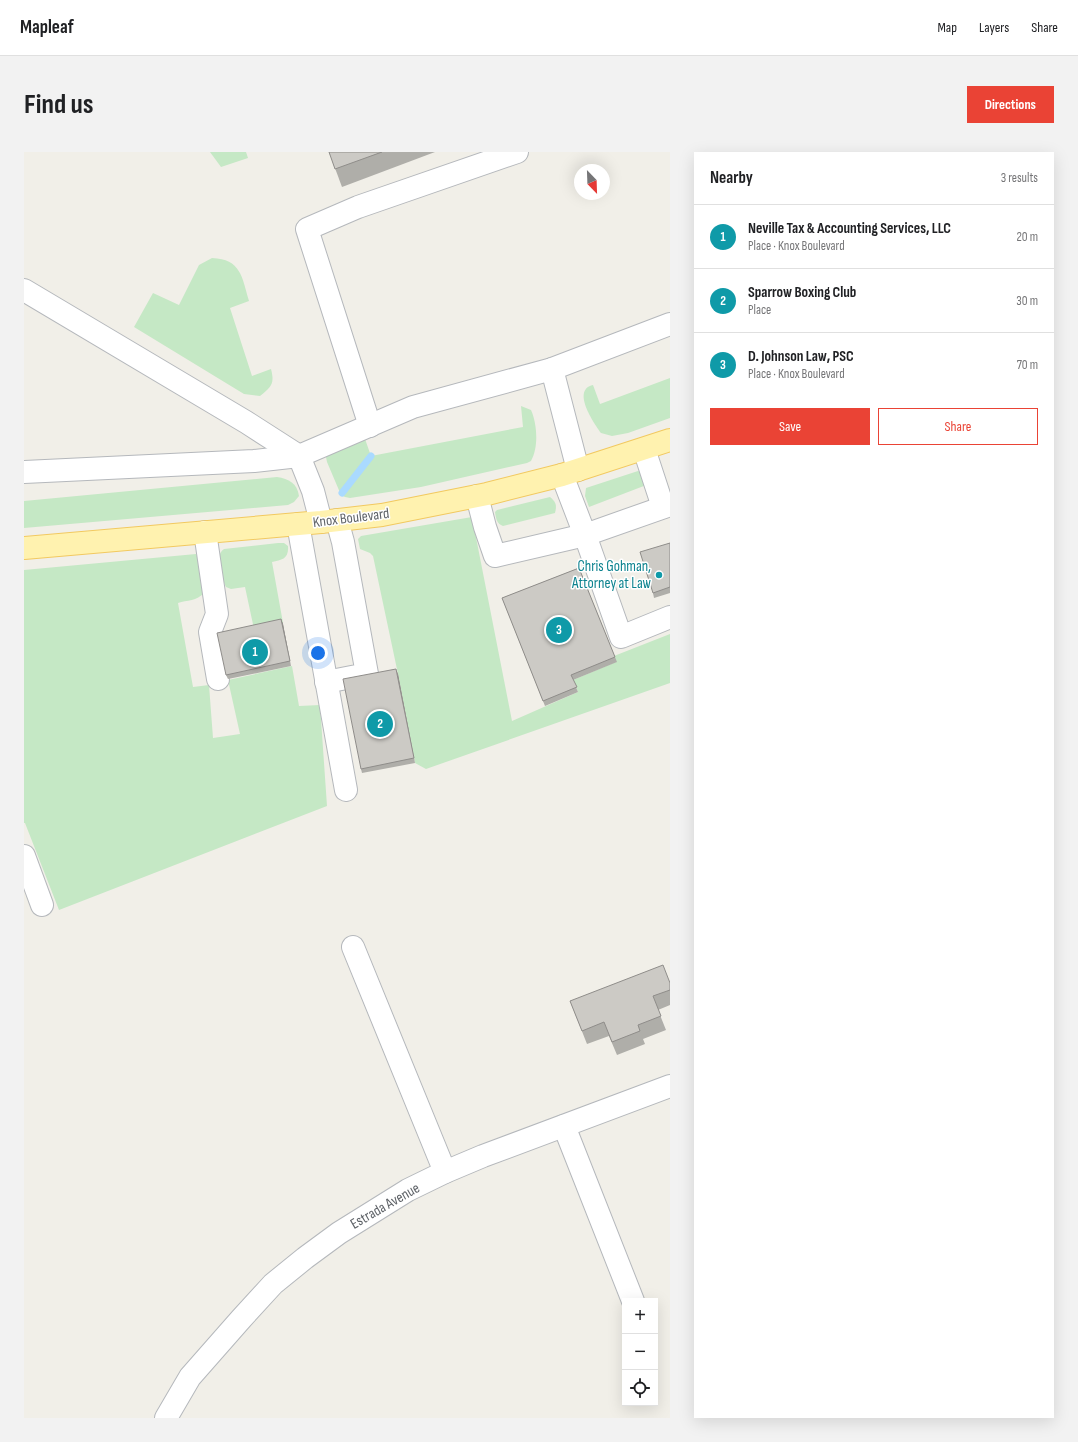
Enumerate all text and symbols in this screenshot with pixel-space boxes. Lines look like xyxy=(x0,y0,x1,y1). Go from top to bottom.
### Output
text: Mapleaf xyxy=(20,16,74,39)
text: Map xyxy=(937,19,957,36)
text: Layers xyxy=(979,19,1009,36)
text: Share xyxy=(1031,19,1058,36)
button: Directions xyxy=(967,86,1054,123)
text: Find us xyxy=(24,88,93,121)
north arrow xyxy=(574,164,610,200)
text: Nearby xyxy=(710,168,753,188)
text: 3 results xyxy=(1001,170,1038,186)
text: Neville Tax & Accounting Services, LLC xyxy=(748,219,951,238)
text: 1 xyxy=(720,229,726,245)
text: 20 m xyxy=(1016,229,1038,245)
text: Place · Knox Boulevard xyxy=(748,238,845,254)
text: Sparrow Boxing Club xyxy=(748,283,856,302)
text: 2 xyxy=(720,293,726,309)
text: 30 m xyxy=(1016,293,1038,309)
text: Place xyxy=(748,302,771,318)
text: D. Johnson Law, PSC xyxy=(748,347,854,366)
text: 3 xyxy=(720,357,726,373)
text: 70 m xyxy=(1017,357,1038,373)
text: Place · Knox Boulevard xyxy=(748,366,845,382)
button: Save xyxy=(710,408,870,445)
button: Share xyxy=(878,408,1038,445)
street label: Knox Boulevard xyxy=(312,504,390,532)
place label: Chris Gohman, Attorney at Law xyxy=(571,557,652,593)
marker: Chris Gohman, Attorney at Law xyxy=(654,570,664,580)
pin: 3 xyxy=(546,615,572,645)
pin: 1 xyxy=(242,637,268,667)
your location xyxy=(308,643,328,663)
pin: 2 xyxy=(367,709,393,739)
street label: Estrada Avenue xyxy=(347,1179,423,1233)
map controls xyxy=(622,1298,658,1406)
button: + xyxy=(622,1298,658,1334)
button: − xyxy=(622,1334,658,1370)
button: locate xyxy=(622,1370,658,1406)

